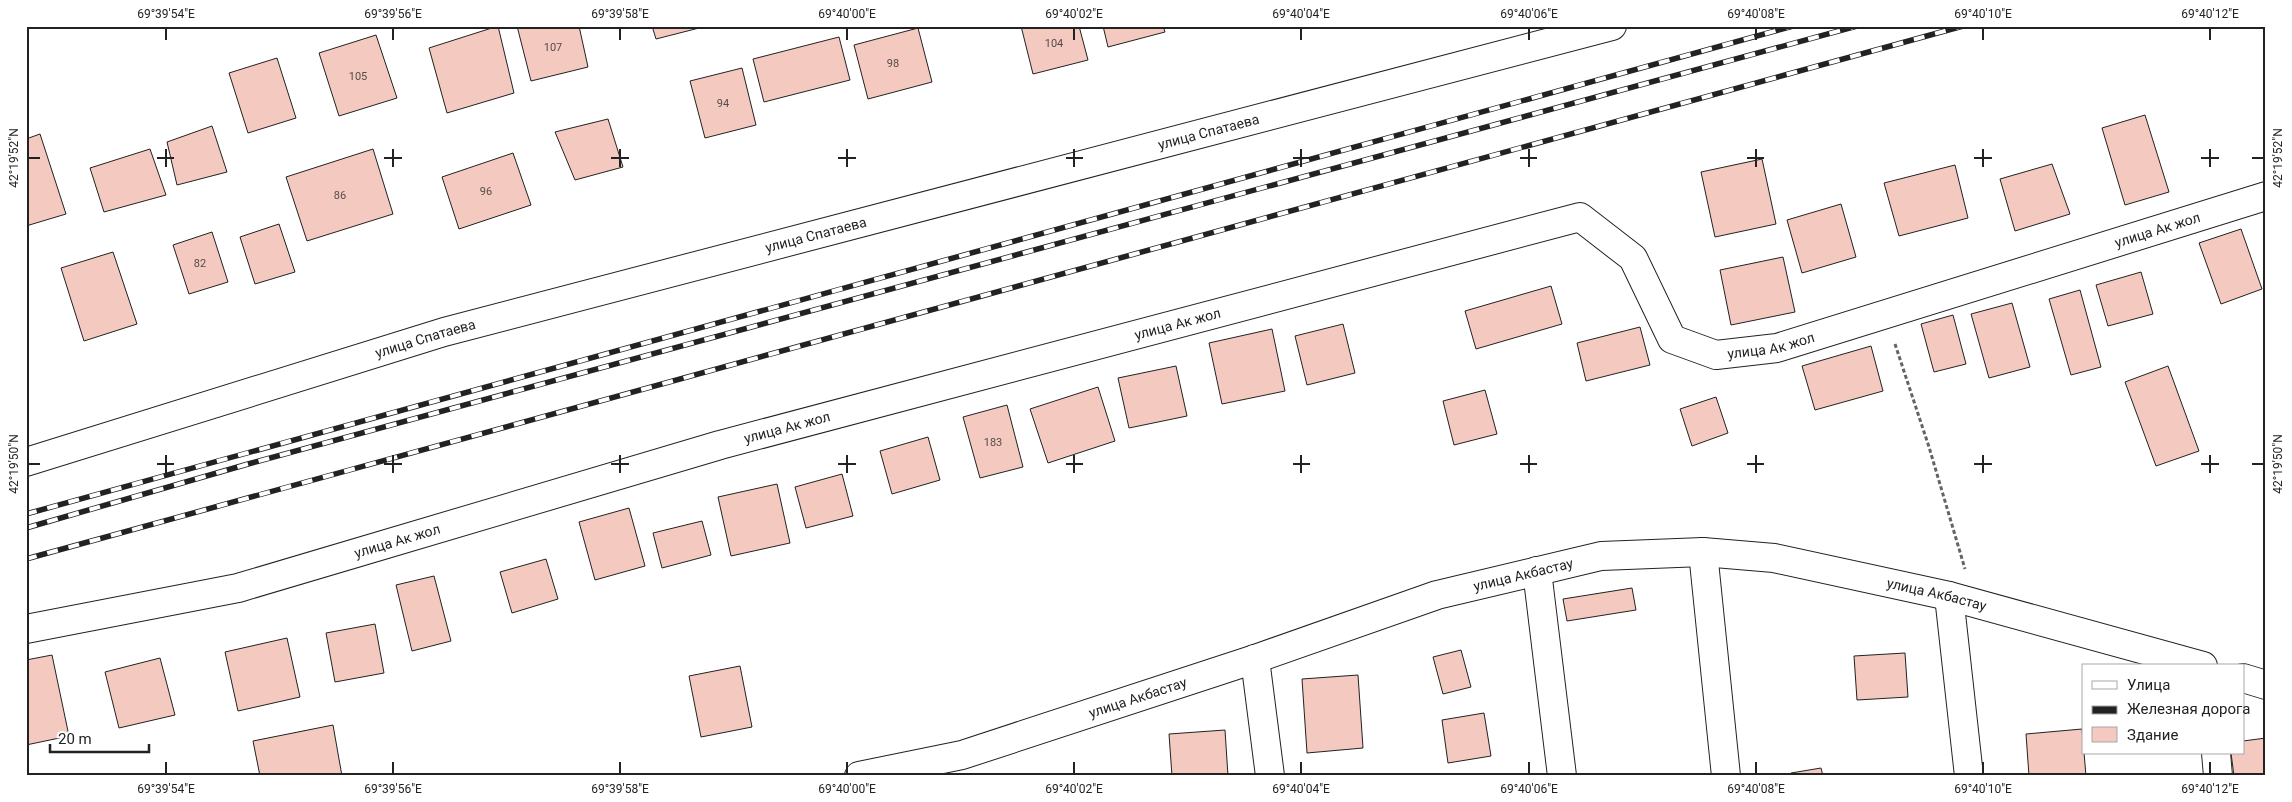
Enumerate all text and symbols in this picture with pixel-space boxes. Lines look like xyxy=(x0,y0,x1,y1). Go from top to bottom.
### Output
text: 69°39'54"E xyxy=(137,7,195,21)
text: 69°39'56"E xyxy=(364,7,422,21)
text: 69°39'58"E xyxy=(591,7,649,21)
text: 69°40'00"E xyxy=(818,7,876,21)
text: 69°40'02"E xyxy=(1045,7,1103,21)
text: 69°40'04"E xyxy=(1272,7,1330,21)
text: 69°40'06"E xyxy=(1500,7,1558,21)
text: 69°40'08"E xyxy=(1727,7,1785,21)
text: 69°40'10"E xyxy=(1954,7,2012,21)
text: 69°40'12"E xyxy=(2181,7,2239,21)
house number: 104 xyxy=(1045,37,1063,50)
house number: 107 xyxy=(544,41,562,54)
house number: 98 xyxy=(887,57,899,70)
house number: 105 xyxy=(349,70,367,83)
house number: 94 xyxy=(717,97,729,110)
street label: улица Спатаева xyxy=(1156,111,1261,153)
text: 42°19'52"N xyxy=(7,128,21,188)
text: 42°19'52"N xyxy=(2271,128,2285,188)
house number: 96 xyxy=(480,185,492,198)
house number: 86 xyxy=(334,189,346,202)
street label: улица Ак жол xyxy=(2113,209,2202,251)
street label: улица Спатаева xyxy=(763,214,868,256)
house number: 82 xyxy=(194,257,206,270)
street label: улица Ак жол xyxy=(1133,305,1222,343)
street label: улица Спатаева xyxy=(373,316,477,361)
street label: улица Ак жол xyxy=(1727,329,1816,362)
street label: улица Ак жол xyxy=(742,408,832,446)
text: 42°19'50"N xyxy=(7,434,21,494)
text: 42°19'50"N xyxy=(2271,434,2285,494)
house number: 183 xyxy=(984,436,1002,449)
street label: улица Ак жол xyxy=(352,520,442,561)
street label: улица Акбастау xyxy=(1472,555,1575,594)
street label: улица Акбастау xyxy=(1885,575,1989,614)
legend xyxy=(2082,664,2244,754)
street label: улица Акбастау xyxy=(1087,674,1189,721)
text: Улица xyxy=(2127,676,2170,694)
text: Железная дорога xyxy=(2127,700,2250,718)
scale bar xyxy=(50,722,149,754)
text: Здание xyxy=(2127,726,2178,744)
text: 20 m xyxy=(58,730,92,748)
text: 69°39'54"E xyxy=(137,782,195,796)
text: 69°39'56"E xyxy=(364,782,422,796)
text: 69°39'58"E xyxy=(591,782,649,796)
text: 69°40'00"E xyxy=(818,782,876,796)
text: 69°40'02"E xyxy=(1045,782,1103,796)
text: 69°40'04"E xyxy=(1272,782,1330,796)
text: 69°40'06"E xyxy=(1500,782,1558,796)
text: 69°40'08"E xyxy=(1727,782,1785,796)
text: 69°40'10"E xyxy=(1954,782,2012,796)
text: 69°40'12"E xyxy=(2181,782,2239,796)

